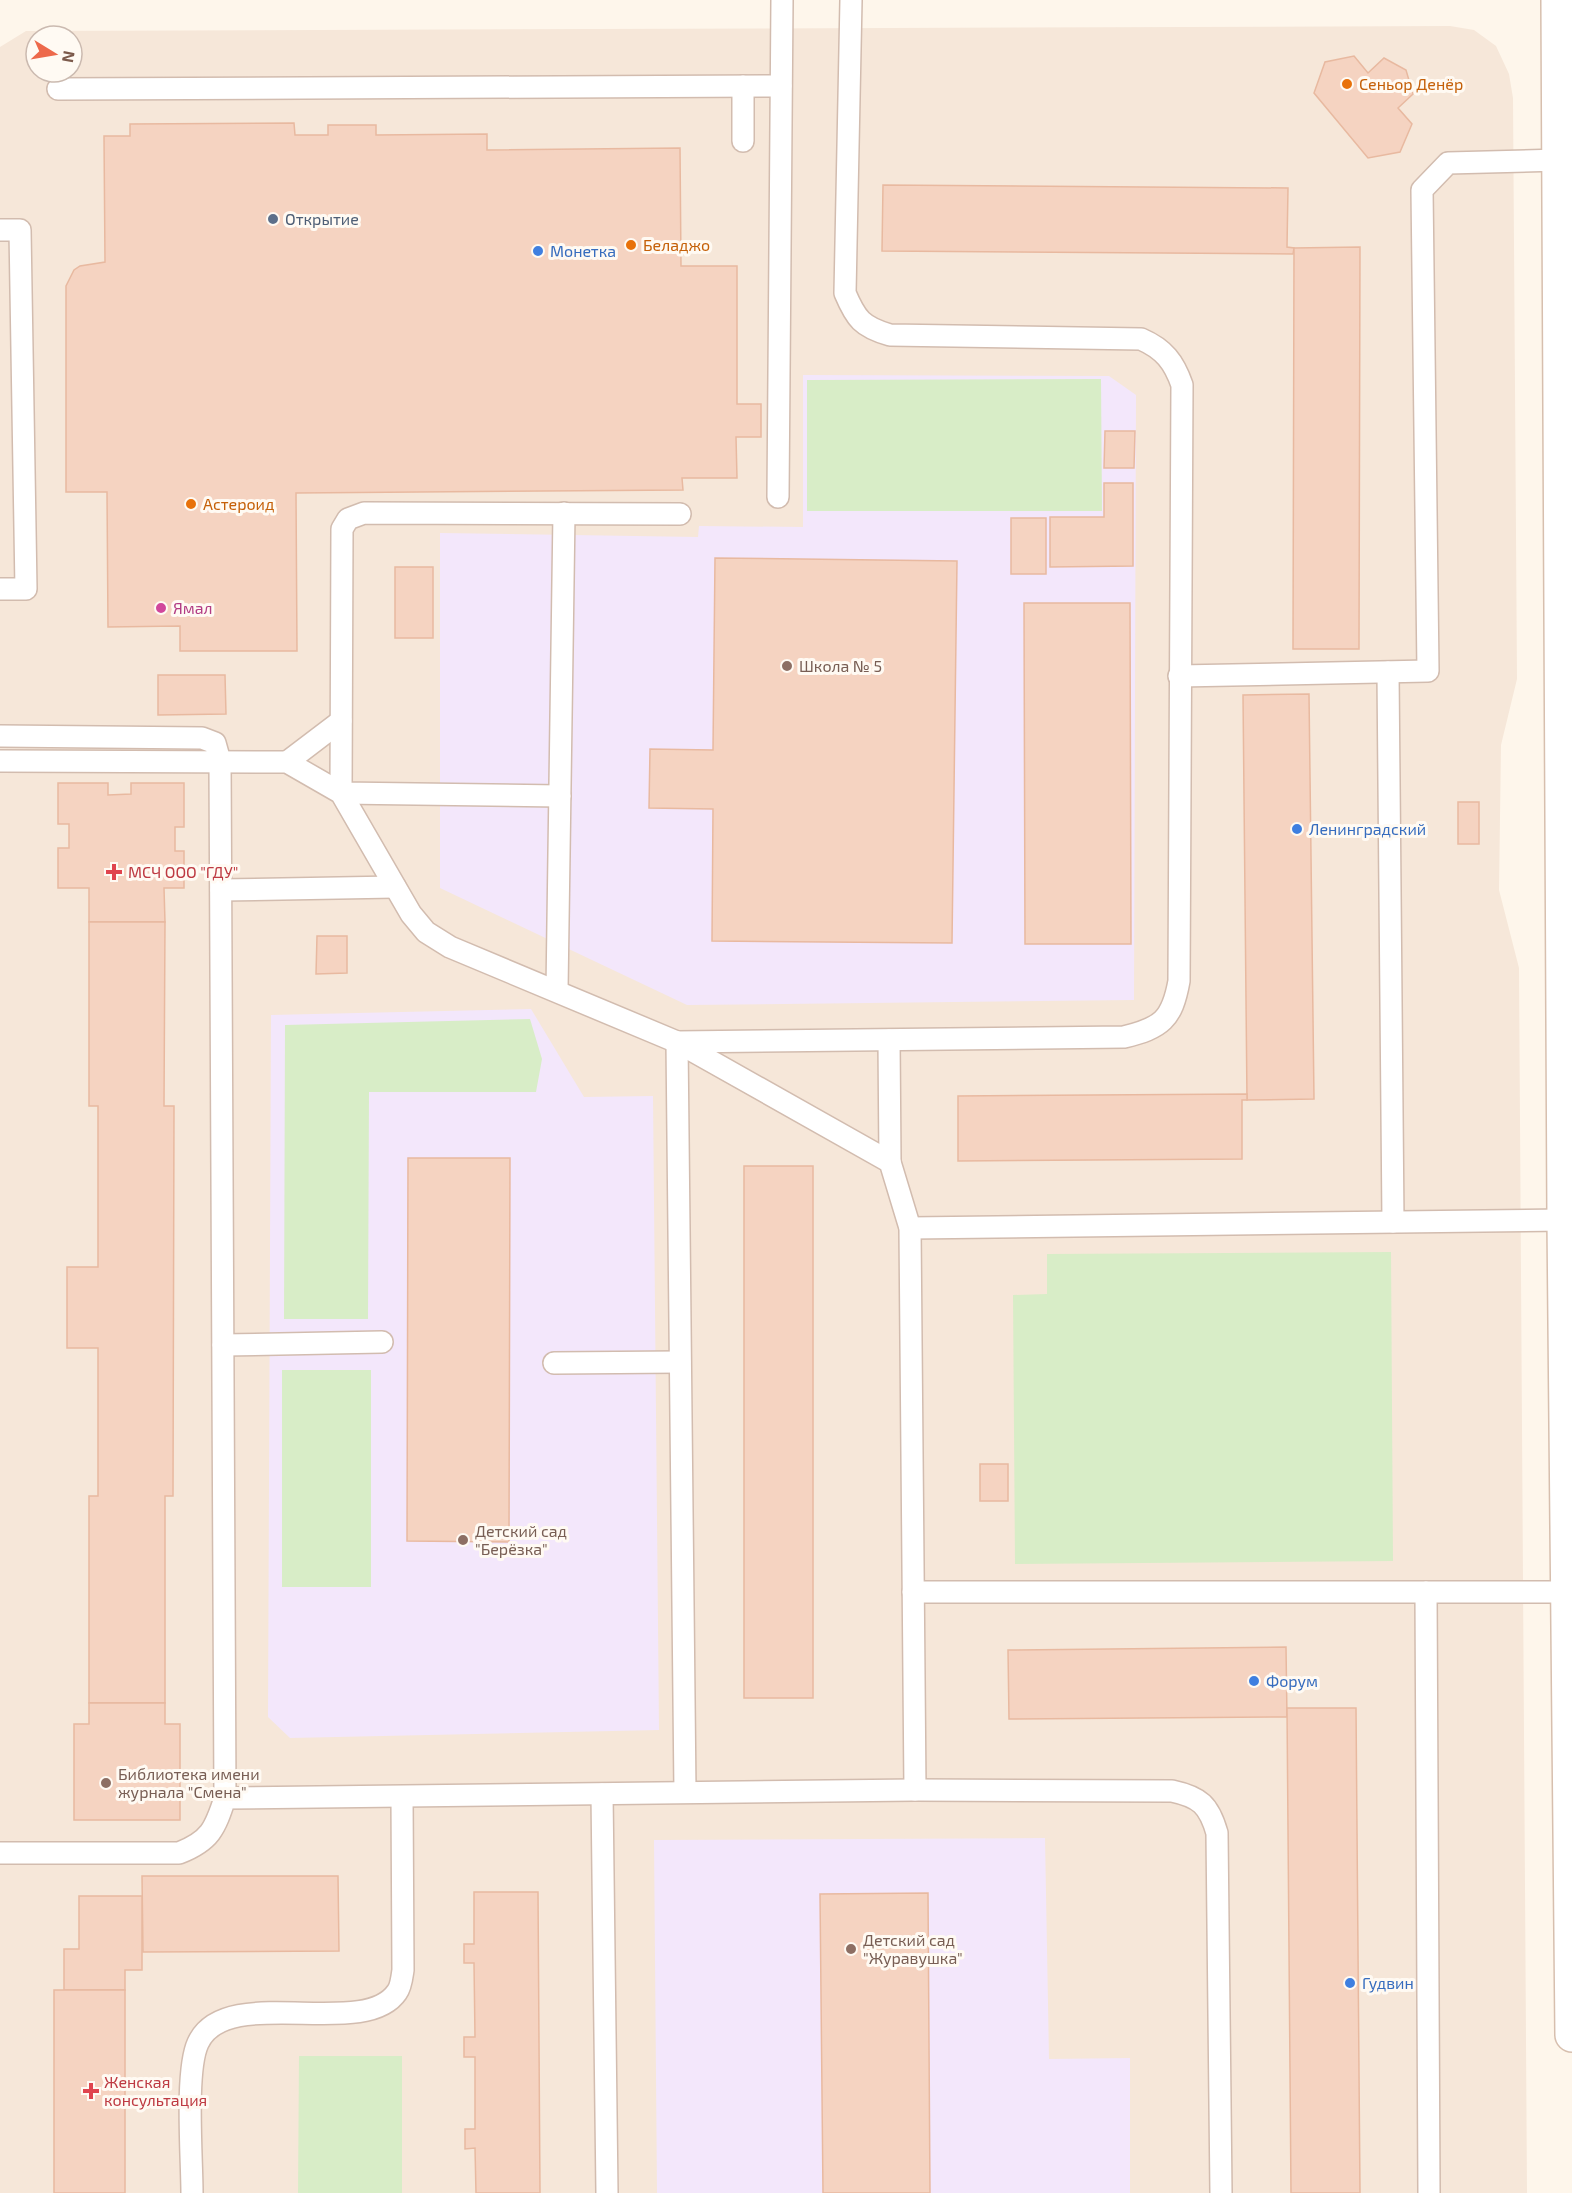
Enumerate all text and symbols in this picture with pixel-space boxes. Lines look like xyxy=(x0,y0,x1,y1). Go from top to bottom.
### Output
north arrow xyxy=(24,24,84,84)
text: N xyxy=(59,49,80,64)
place label: Сеньор Денёр xyxy=(1359,74,1463,93)
marker: Сеньор Денёр xyxy=(1340,77,1354,91)
place label: Открытие xyxy=(285,209,359,228)
marker: Открытие xyxy=(266,212,280,226)
place label: Беладжо xyxy=(643,235,710,254)
marker: Беладжо xyxy=(624,238,638,252)
place label: Монетка xyxy=(550,241,616,260)
marker: Монетка xyxy=(531,244,545,258)
place label: Астероид xyxy=(203,494,274,513)
marker: Астероид xyxy=(184,497,198,511)
place label: Ямал xyxy=(173,598,213,617)
marker: Ямал xyxy=(154,601,168,615)
place label: Школа № 5 xyxy=(799,656,882,675)
marker: Школа № 5 xyxy=(780,659,794,673)
place label: Ленинградский xyxy=(1309,819,1426,838)
marker: Ленинградский xyxy=(1290,822,1304,836)
place label: МСЧ ООО "ГДУ" xyxy=(128,862,238,881)
marker: МСЧ ООО "ГДУ" xyxy=(105,863,123,881)
place label: Детский сад "Берёзка" xyxy=(475,1521,567,1558)
marker: Детский сад "Берёзка" xyxy=(456,1533,470,1547)
place label: Форум xyxy=(1266,1671,1318,1691)
marker: Форум xyxy=(1247,1674,1261,1688)
place label: Библиотека имени журнала "Смена" xyxy=(118,1764,260,1802)
marker: Библиотека имени журнала "Смена" xyxy=(99,1776,113,1790)
place label: Детский сад "Журавушка" xyxy=(863,1930,963,1968)
marker: Детский сад "Журавушка" xyxy=(844,1942,858,1956)
place label: Гудвин xyxy=(1362,1973,1414,1993)
marker: Гудвин xyxy=(1343,1976,1357,1990)
place label: Женская консультация xyxy=(104,2072,207,2110)
marker: Женская консультация xyxy=(82,2082,100,2100)

